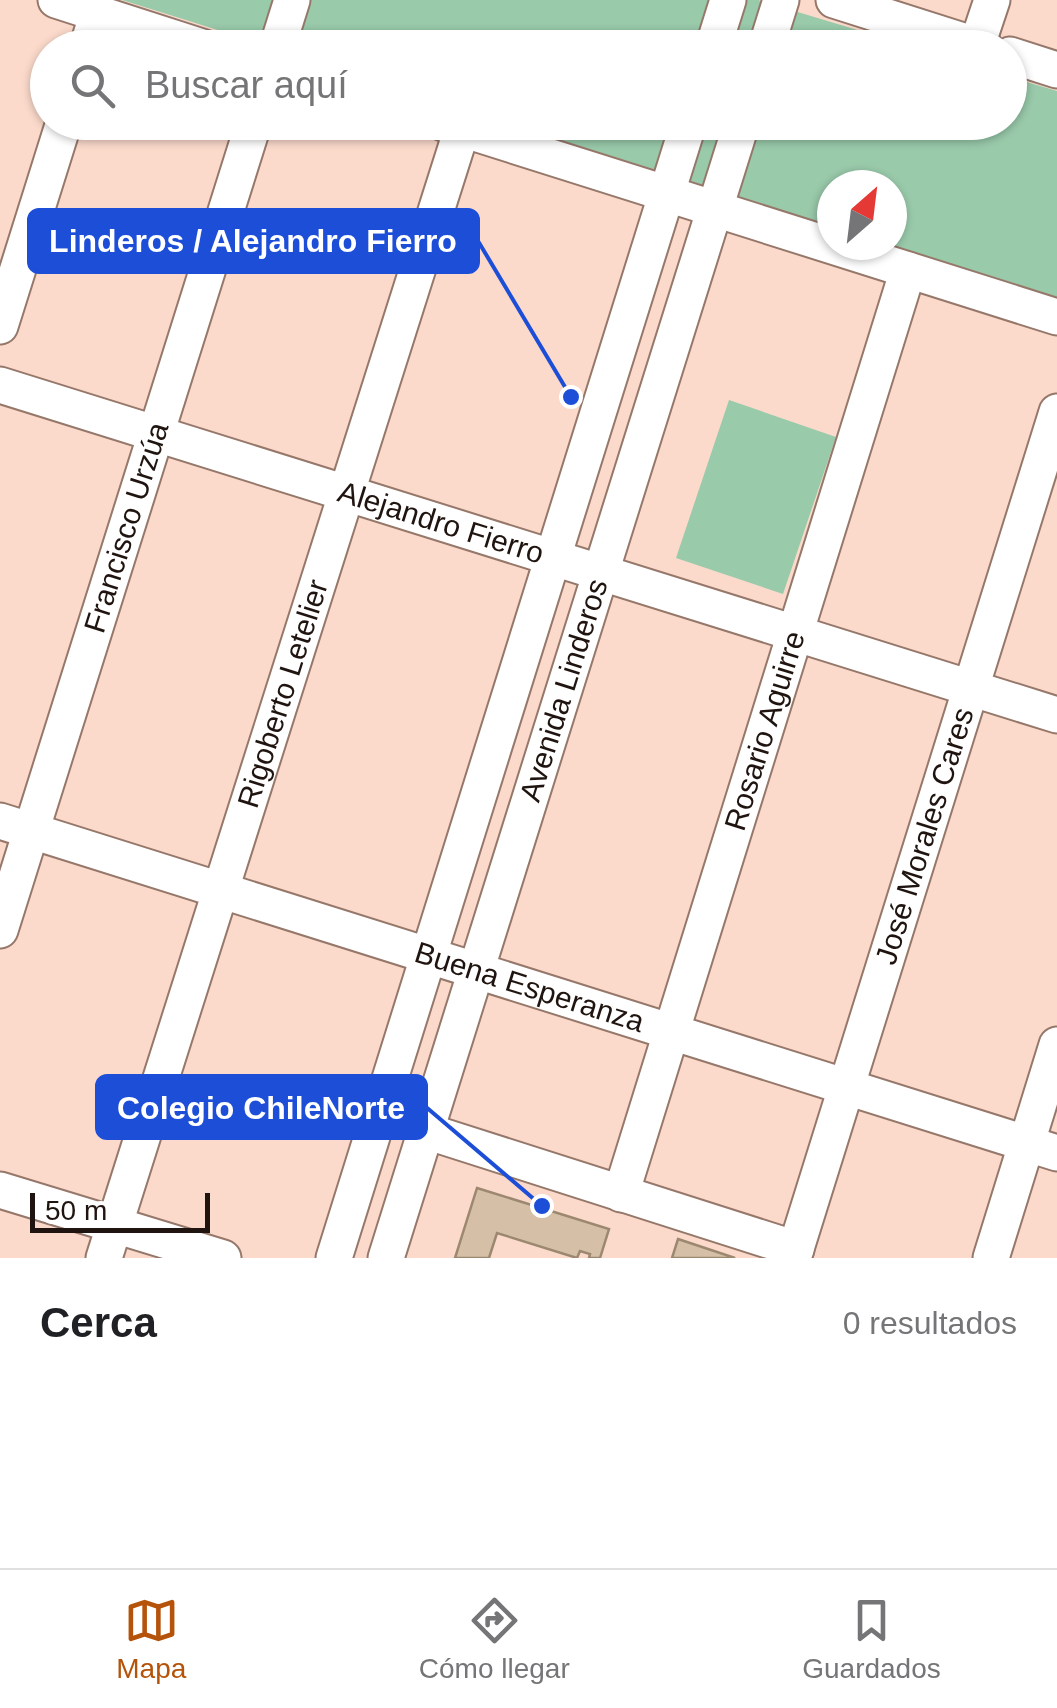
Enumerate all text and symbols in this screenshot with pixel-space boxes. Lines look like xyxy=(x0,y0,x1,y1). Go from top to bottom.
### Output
search box xyxy=(30,30,1027,140)
icon: search xyxy=(65,58,120,113)
text: Buscar aquí xyxy=(145,64,348,106)
north arrow xyxy=(817,170,907,260)
callout: Linderos / Alejandro Fierro xyxy=(29,210,478,272)
text: Linderos / Alejandro Fierro xyxy=(49,223,457,259)
street label: Francisco Urzúa xyxy=(78,418,175,636)
street label: Alejandro Fierro xyxy=(334,475,548,570)
street label: Avenida Linderos xyxy=(513,575,614,805)
street label: Rigoberto Letelier xyxy=(231,576,334,811)
street label: Rosario Aguirre xyxy=(718,627,811,834)
street label: José Morales Cares xyxy=(869,704,980,968)
street label: Buena Esperanza xyxy=(411,935,649,1038)
callout: Colegio ChileNorte xyxy=(97,1076,426,1138)
text: Colegio ChileNorte xyxy=(117,1090,405,1126)
scale bar xyxy=(30,1188,210,1232)
text: 50 m xyxy=(45,1195,107,1226)
text: Cerca xyxy=(40,1299,157,1346)
text: 0 resultados xyxy=(843,1305,1017,1341)
tab: Mapa xyxy=(116,1593,186,1685)
tab: Cómo llegar xyxy=(419,1593,570,1685)
tab: Guardados xyxy=(802,1593,941,1685)

